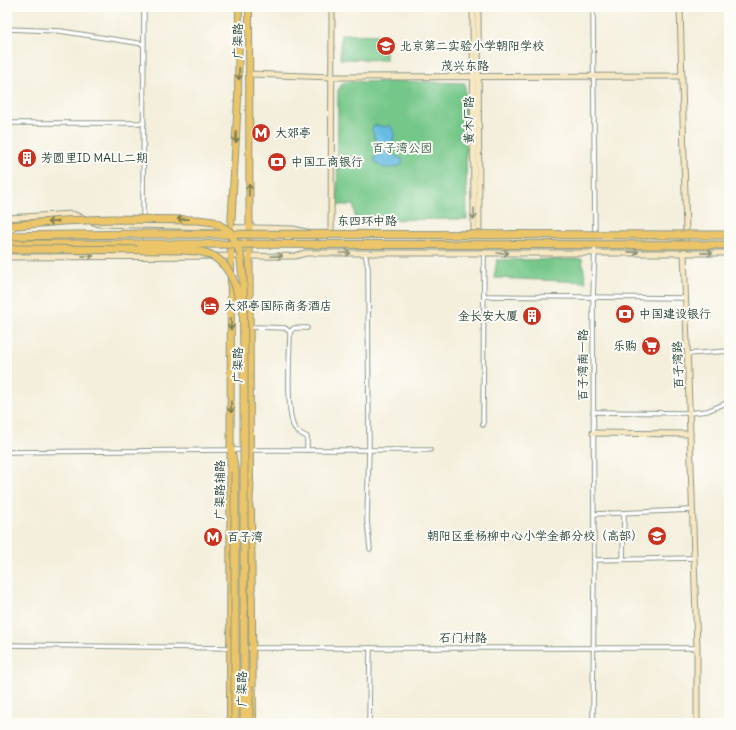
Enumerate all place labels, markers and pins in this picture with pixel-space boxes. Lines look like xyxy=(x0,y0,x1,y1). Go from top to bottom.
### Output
school or university icon: 北京第二实验小学朝阳学校 xyxy=(375,35,397,57)
place label: 北京第二实验小学朝阳学校 xyxy=(400,38,544,53)
metro station icon: 大郊亭 xyxy=(250,122,272,144)
place label: 大郊亭 xyxy=(275,125,311,140)
building icon: 芳圆里ID MALL二期 xyxy=(16,147,38,169)
place label: 芳圆里ID MALL二期 xyxy=(41,150,148,165)
bank icon: 中国工商银行 xyxy=(266,151,288,173)
place label: 中国工商银行 xyxy=(291,154,363,169)
hotel icon: 大郊亭国际商务酒店 xyxy=(199,295,221,317)
place label: 大郊亭国际商务酒店 xyxy=(224,298,332,313)
bank icon: 中国建设银行 xyxy=(614,303,636,325)
building icon: 金长安大厦 xyxy=(521,305,543,327)
place label: 中国建设银行 xyxy=(639,306,711,321)
place label: 金长安大厦 xyxy=(458,308,518,323)
supermarket icon: 乐购 xyxy=(640,335,662,357)
place label: 乐购 xyxy=(613,338,637,353)
school or university icon: 朝阳区垂杨柳中心小学金都分校（高部） xyxy=(646,525,668,547)
metro station icon: 百子湾 xyxy=(202,526,224,548)
place label: 朝阳区垂杨柳中心小学金都分校（高部） xyxy=(427,528,643,543)
place label: 百子湾 xyxy=(227,529,263,544)

